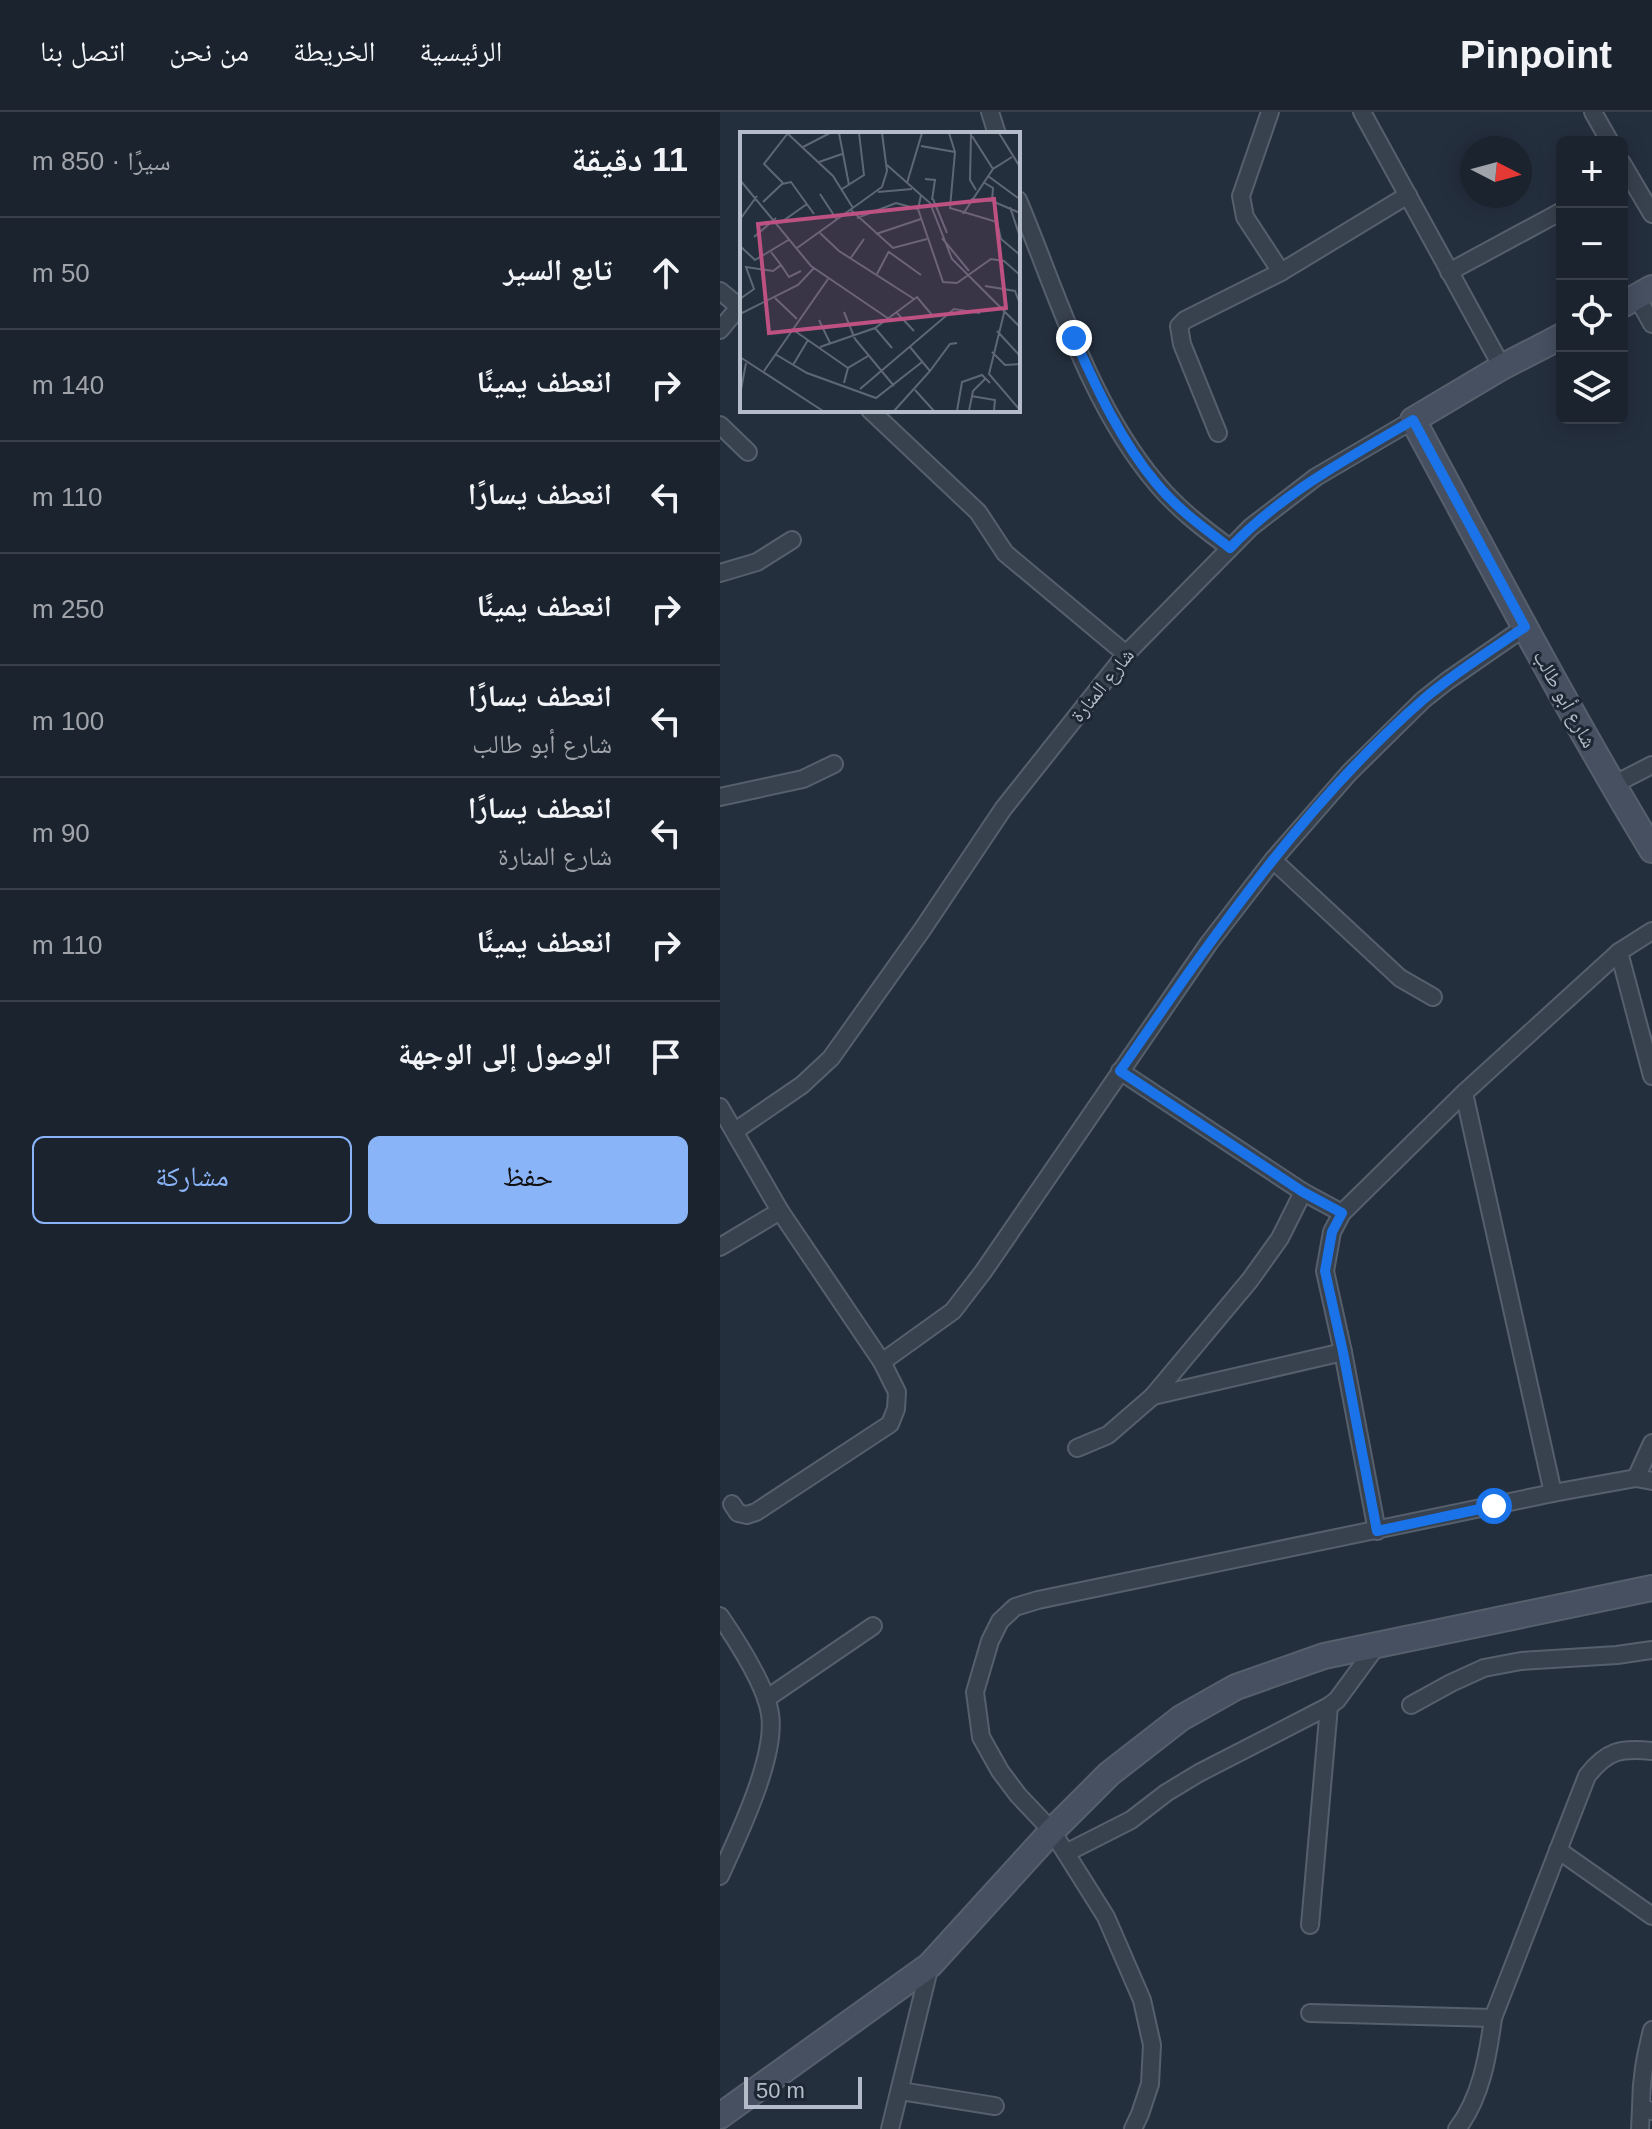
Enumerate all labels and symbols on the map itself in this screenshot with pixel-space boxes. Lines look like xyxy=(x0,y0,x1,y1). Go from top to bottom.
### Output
inset map xyxy=(740,132,1020,412)
north arrow xyxy=(1460,136,1532,208)
route end xyxy=(1056,320,1092,356)
street label: شارع المنارة xyxy=(1066,644,1140,727)
street label: شارع أبو طالب xyxy=(1528,646,1601,752)
route start xyxy=(1476,1488,1512,1524)
scale bar xyxy=(744,2073,862,2109)

